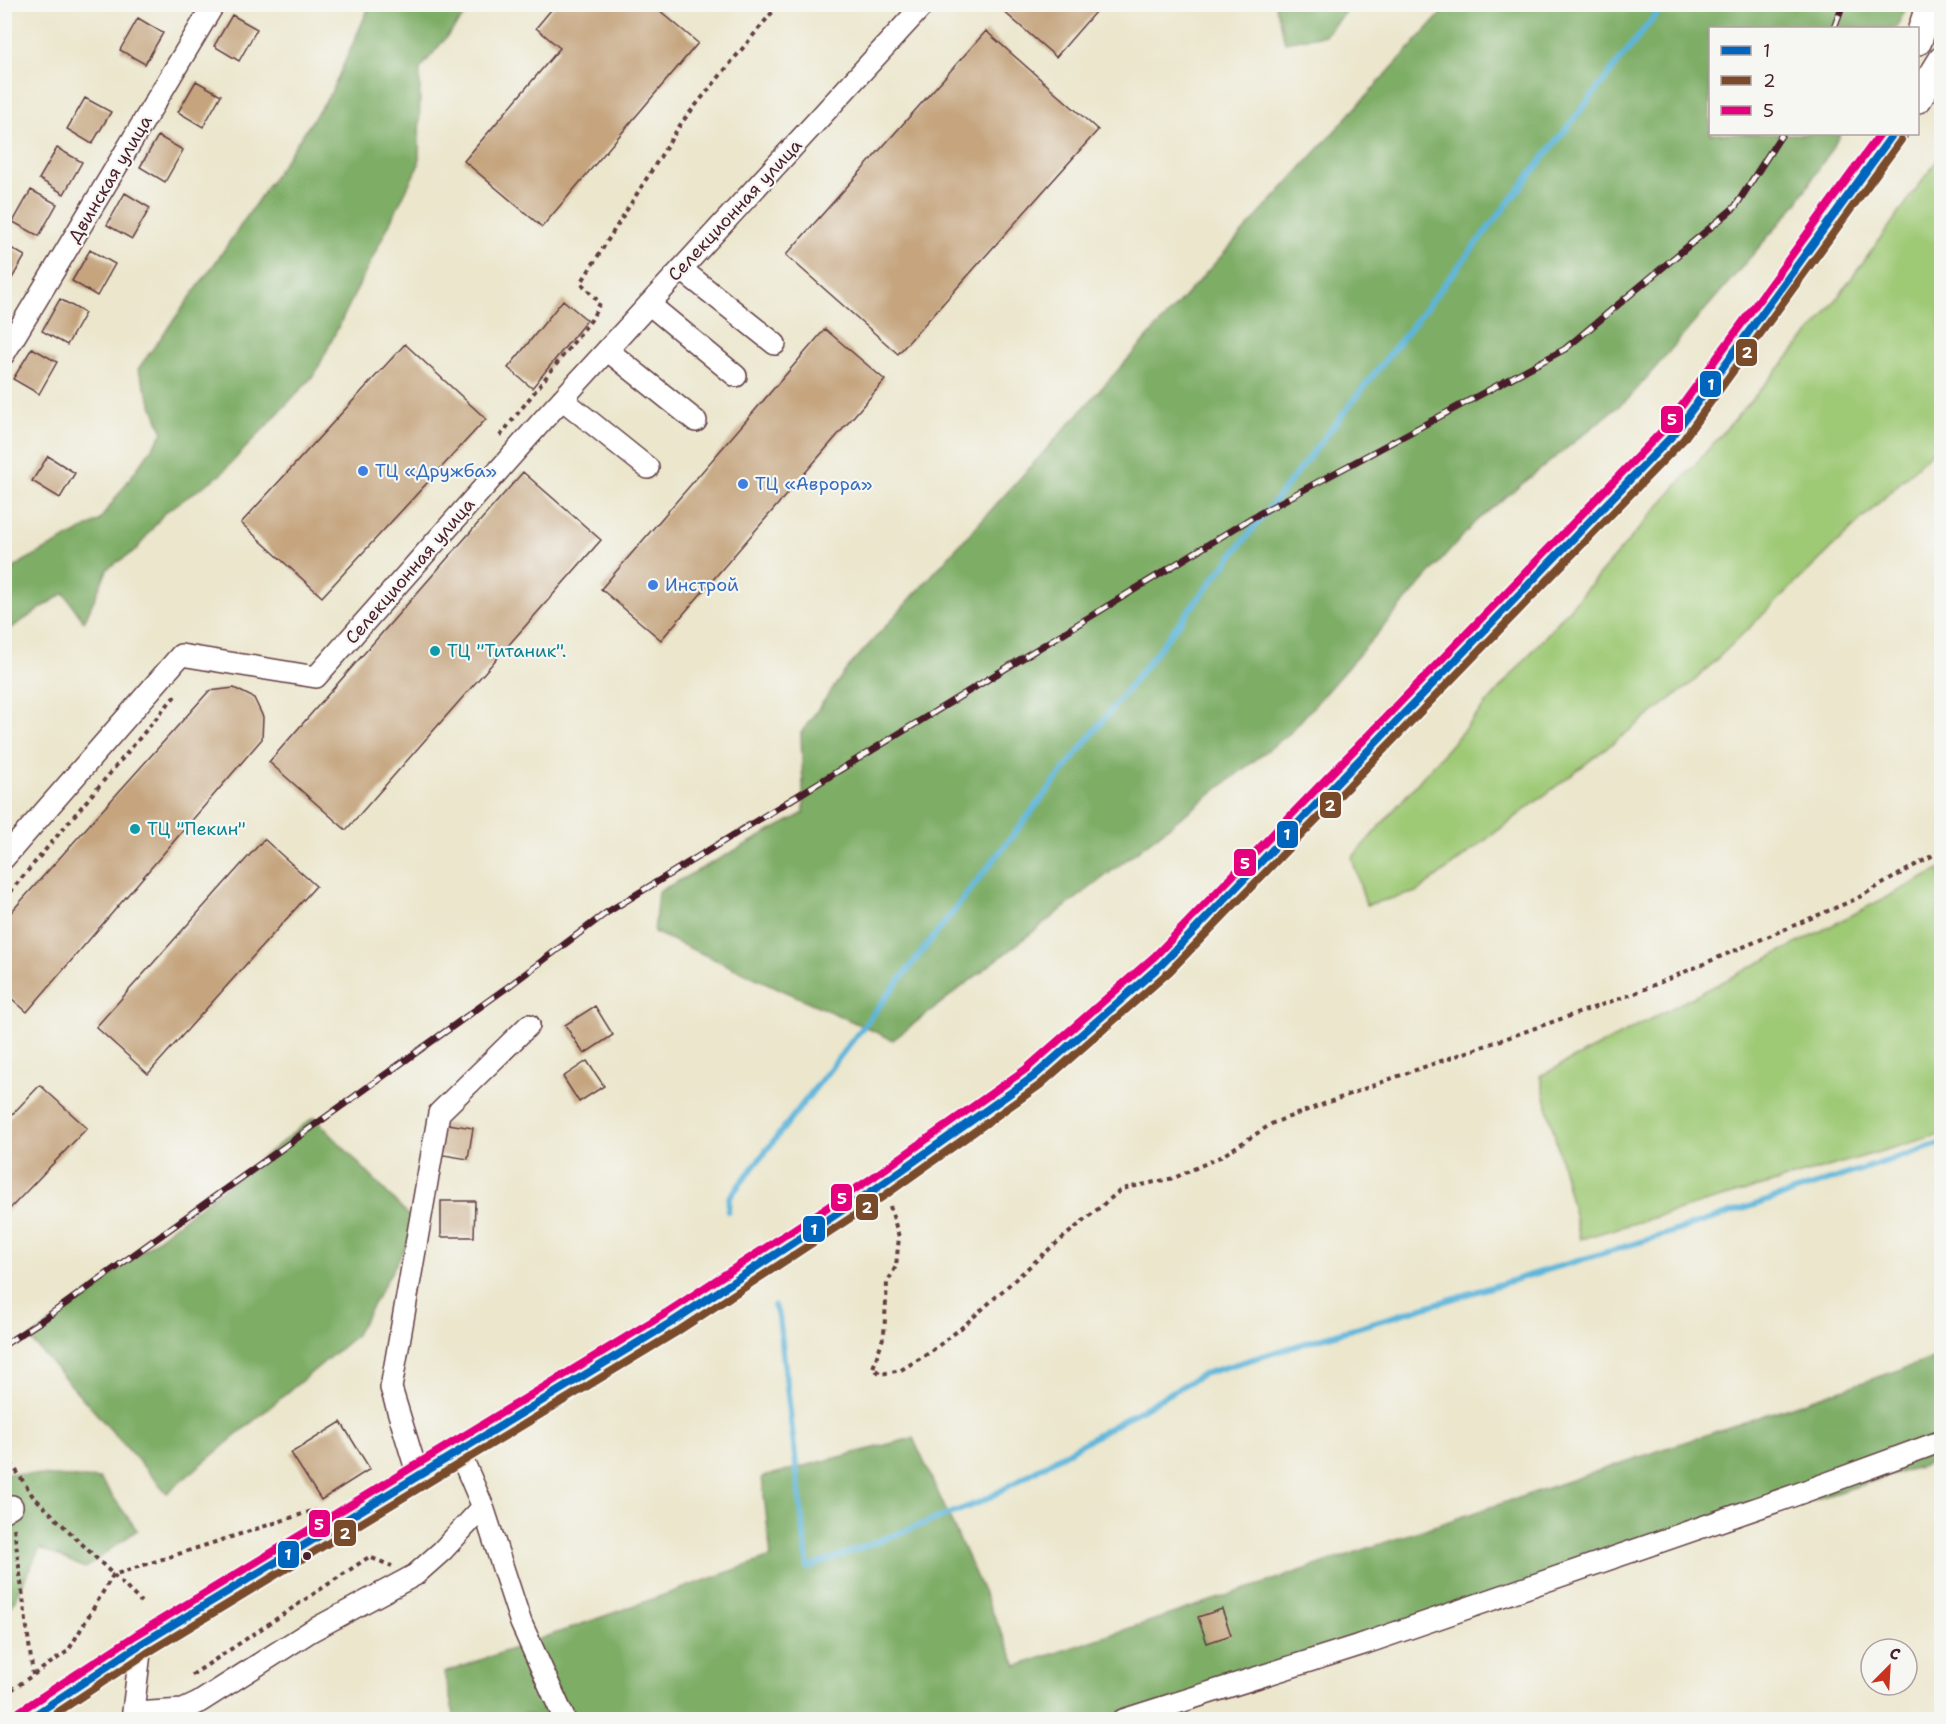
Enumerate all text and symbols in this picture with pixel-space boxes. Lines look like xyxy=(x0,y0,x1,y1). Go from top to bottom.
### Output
legend xyxy=(1709,27,1919,135)
text: 1 xyxy=(1763,39,1771,63)
text: 2 xyxy=(1763,69,1776,93)
text: 5 xyxy=(1763,99,1774,123)
street label: Двинская улица xyxy=(62,111,158,247)
street label: Селекционная улица xyxy=(663,134,807,286)
line badge: 2 xyxy=(1735,338,1758,367)
text: 2 xyxy=(1741,342,1753,363)
line badge: 1 xyxy=(1699,370,1722,398)
text: 1 xyxy=(1707,374,1715,395)
line badge: 5 xyxy=(1660,405,1684,434)
text: 5 xyxy=(1667,409,1677,430)
place label: ТЦ «Дружба» xyxy=(375,459,497,483)
marker: ТЦ «Дружба» xyxy=(356,464,370,478)
place label: ТЦ «Аврора» xyxy=(755,472,872,496)
marker: ТЦ «Аврора» xyxy=(736,477,750,491)
street label: Селекционная улица xyxy=(340,493,480,649)
place label: Инстрой xyxy=(665,573,739,597)
marker: Инстрой xyxy=(646,578,660,592)
place label: ТЦ "Титаник". xyxy=(447,639,566,663)
marker: ТЦ "Титаник". xyxy=(428,644,442,658)
line badge: 2 xyxy=(1319,791,1342,819)
text: 2 xyxy=(1324,795,1336,816)
place label: ТЦ "Пекин" xyxy=(147,817,246,841)
line badge: 1 xyxy=(1276,820,1299,849)
marker: ТЦ "Пекин" xyxy=(128,822,142,836)
text: 1 xyxy=(1283,824,1291,845)
line badge: 5 xyxy=(1233,848,1257,877)
text: 5 xyxy=(1240,853,1250,874)
line badge: 5 xyxy=(830,1183,853,1212)
text: 5 xyxy=(837,1188,847,1209)
line badge: 2 xyxy=(855,1193,879,1221)
text: 2 xyxy=(861,1197,873,1218)
line badge: 1 xyxy=(802,1215,826,1243)
text: 1 xyxy=(810,1219,818,1240)
line badge: 5 xyxy=(308,1509,331,1538)
text: 5 xyxy=(314,1514,324,1535)
line badge: 2 xyxy=(333,1519,357,1547)
text: 2 xyxy=(339,1523,351,1544)
line badge: 1 xyxy=(277,1540,300,1569)
text: 1 xyxy=(284,1544,292,1565)
unlabelled marker xyxy=(301,1550,313,1562)
north arrow xyxy=(1859,1637,1919,1697)
text: С xyxy=(1886,1642,1904,1665)

